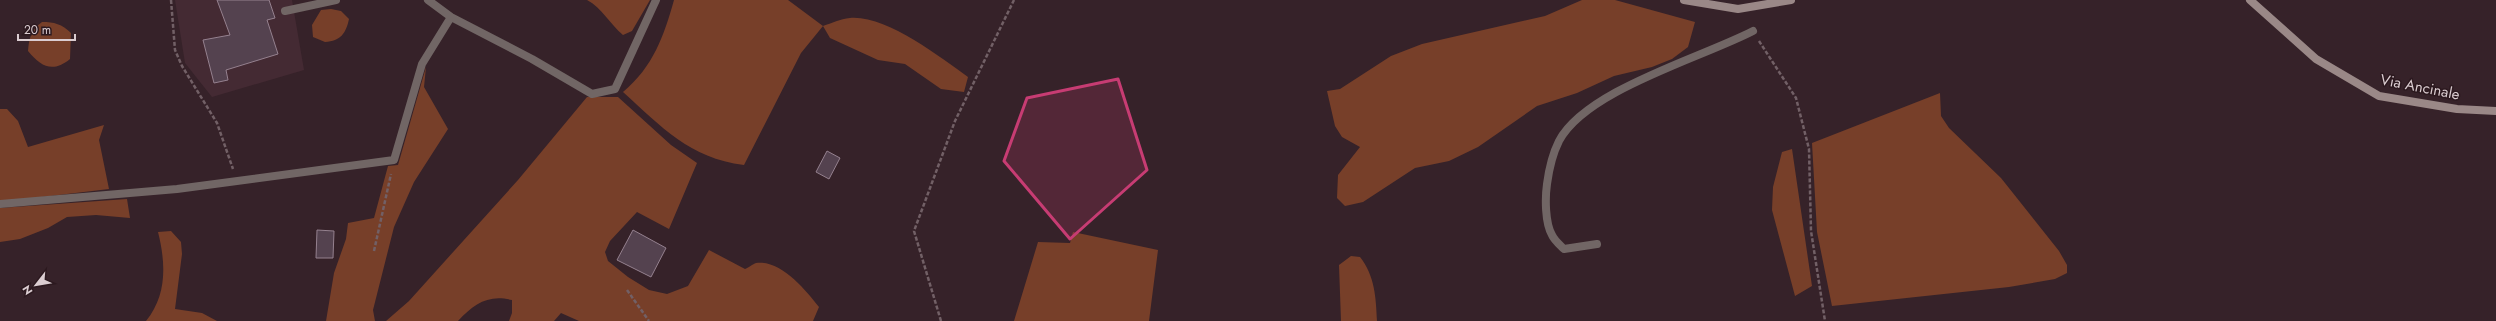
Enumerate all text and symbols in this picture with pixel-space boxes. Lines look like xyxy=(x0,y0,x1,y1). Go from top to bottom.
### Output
scale bar xyxy=(18,16,75,42)
text: 20 m xyxy=(24,21,51,39)
street label: Via Ancinale xyxy=(2378,69,2462,106)
north arrow xyxy=(16,265,56,305)
text: N xyxy=(18,282,37,298)

